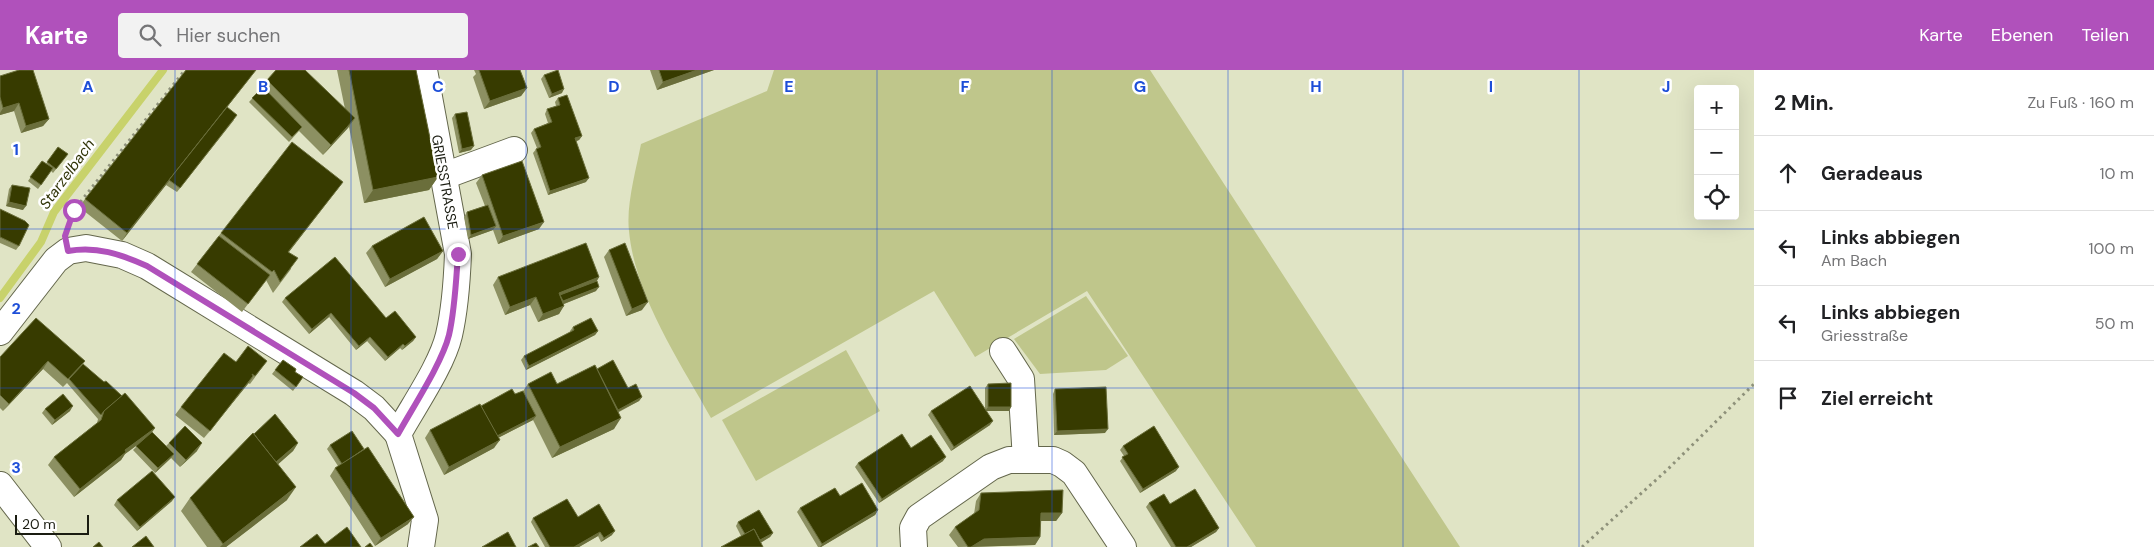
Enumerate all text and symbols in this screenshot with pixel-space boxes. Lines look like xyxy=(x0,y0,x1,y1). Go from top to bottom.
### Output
search box xyxy=(118,13,468,58)
text: Karte xyxy=(25,20,88,51)
icon: search xyxy=(136,21,164,49)
text: Hier suchen xyxy=(176,23,281,48)
text: Karte xyxy=(1919,23,1963,47)
text: Ebenen xyxy=(1991,23,2053,47)
text: Teilen xyxy=(2081,23,2129,47)
text: A xyxy=(82,76,94,97)
text: B xyxy=(258,76,268,97)
text: C xyxy=(432,76,444,97)
text: D xyxy=(608,76,620,97)
text: E xyxy=(784,76,794,97)
text: F xyxy=(961,76,970,97)
text: G xyxy=(1134,76,1146,97)
text: H xyxy=(1310,76,1322,97)
text: I xyxy=(1489,76,1493,97)
text: J xyxy=(1662,76,1670,97)
map controls xyxy=(1694,85,1739,220)
button: + xyxy=(1694,85,1739,130)
text: 2 Min. xyxy=(1774,89,1834,117)
text: Zu Fuß · 160 m xyxy=(2027,92,2134,113)
button: − xyxy=(1694,130,1739,175)
street label: GRIESSTRASSE xyxy=(428,133,462,231)
water label: Starzelbach xyxy=(35,135,99,213)
text: 1 xyxy=(13,139,19,160)
icon: ahead xyxy=(1774,159,1802,187)
text: Geradeaus xyxy=(1821,161,1923,186)
text: 10 m xyxy=(2100,163,2134,184)
button: locate xyxy=(1694,175,1739,220)
route start xyxy=(63,199,86,222)
text: Links abbiegen xyxy=(1821,225,1960,250)
icon: left xyxy=(1774,234,1802,262)
text: 100 m xyxy=(2089,238,2134,259)
route end xyxy=(447,243,470,266)
text: Am Bach xyxy=(1821,250,1887,271)
text: 2 xyxy=(11,298,21,319)
text: Links abbiegen xyxy=(1821,300,1960,325)
icon: left xyxy=(1774,309,1802,337)
text: 50 m xyxy=(2095,313,2134,334)
text: Griesstraße xyxy=(1821,325,1908,346)
icon: arrive xyxy=(1774,384,1802,412)
text: Ziel erreicht xyxy=(1821,386,1933,411)
text: 3 xyxy=(11,457,21,478)
scale bar xyxy=(15,512,89,535)
text: 20 m xyxy=(22,515,56,533)

